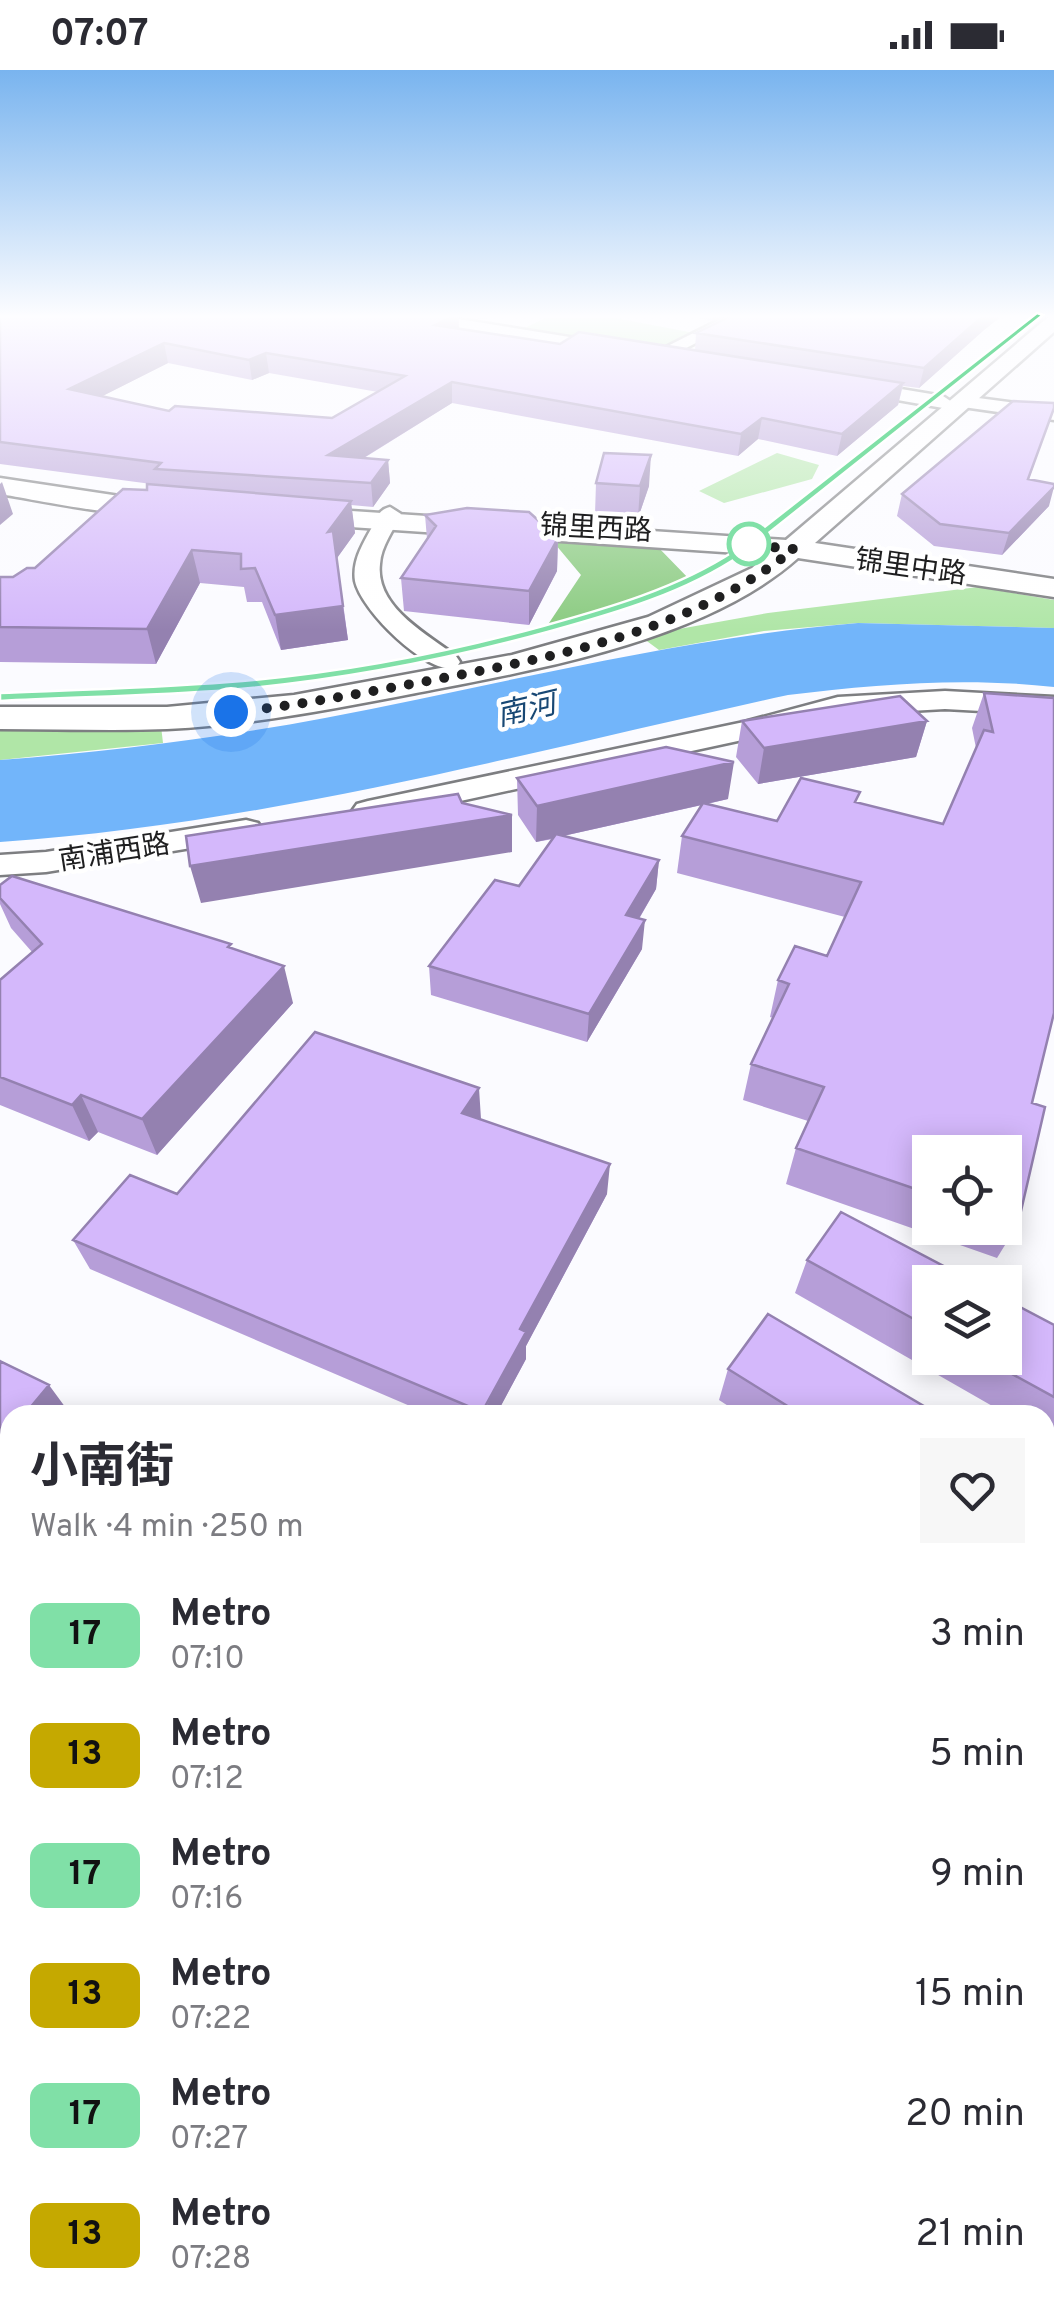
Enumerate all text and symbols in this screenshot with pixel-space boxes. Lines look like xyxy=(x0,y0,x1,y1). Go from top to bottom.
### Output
text: 07:07 xyxy=(50,11,149,60)
street label: 锦里西路 xyxy=(539,509,653,551)
unlabelled marker xyxy=(728,523,770,565)
street label: 锦里中路 xyxy=(853,543,969,595)
water label: 南河 xyxy=(493,686,565,736)
your location xyxy=(206,687,256,737)
street label: 南浦西路 xyxy=(56,827,173,881)
map controls xyxy=(912,1135,1022,1375)
button: locate xyxy=(912,1135,1022,1245)
button: layers xyxy=(912,1265,1022,1375)
button: heart xyxy=(920,1438,1025,1543)
text: 小南街 xyxy=(30,1440,174,1500)
text: Walk · 4 min · 250 m xyxy=(30,1508,304,1548)
text: Metro xyxy=(170,1591,272,1640)
text: 3 min xyxy=(930,1611,1025,1660)
text: 17 xyxy=(69,1613,101,1657)
text: 07:10 xyxy=(170,1640,245,1680)
text: Metro xyxy=(170,1711,272,1760)
text: 5 min xyxy=(929,1731,1025,1780)
text: 13 xyxy=(68,1733,102,1777)
text: 07:12 xyxy=(170,1760,244,1800)
text: Metro xyxy=(170,1831,272,1880)
text: 9 min xyxy=(930,1851,1025,1900)
text: 17 xyxy=(69,1853,101,1897)
text: 07:16 xyxy=(170,1880,243,1920)
text: Metro xyxy=(170,1951,272,2000)
text: 15 min xyxy=(915,1971,1025,2020)
text: 13 xyxy=(68,1973,102,2017)
text: 07:22 xyxy=(170,2000,251,2040)
text: Metro xyxy=(170,2071,272,2120)
text: 20 min xyxy=(905,2091,1025,2140)
text: 17 xyxy=(69,2093,101,2137)
text: 07:27 xyxy=(170,2120,248,2160)
text: Metro xyxy=(170,2191,272,2240)
text: 21 min xyxy=(915,2211,1025,2260)
text: 13 xyxy=(68,2213,102,2257)
text: 07:28 xyxy=(170,2240,251,2280)

